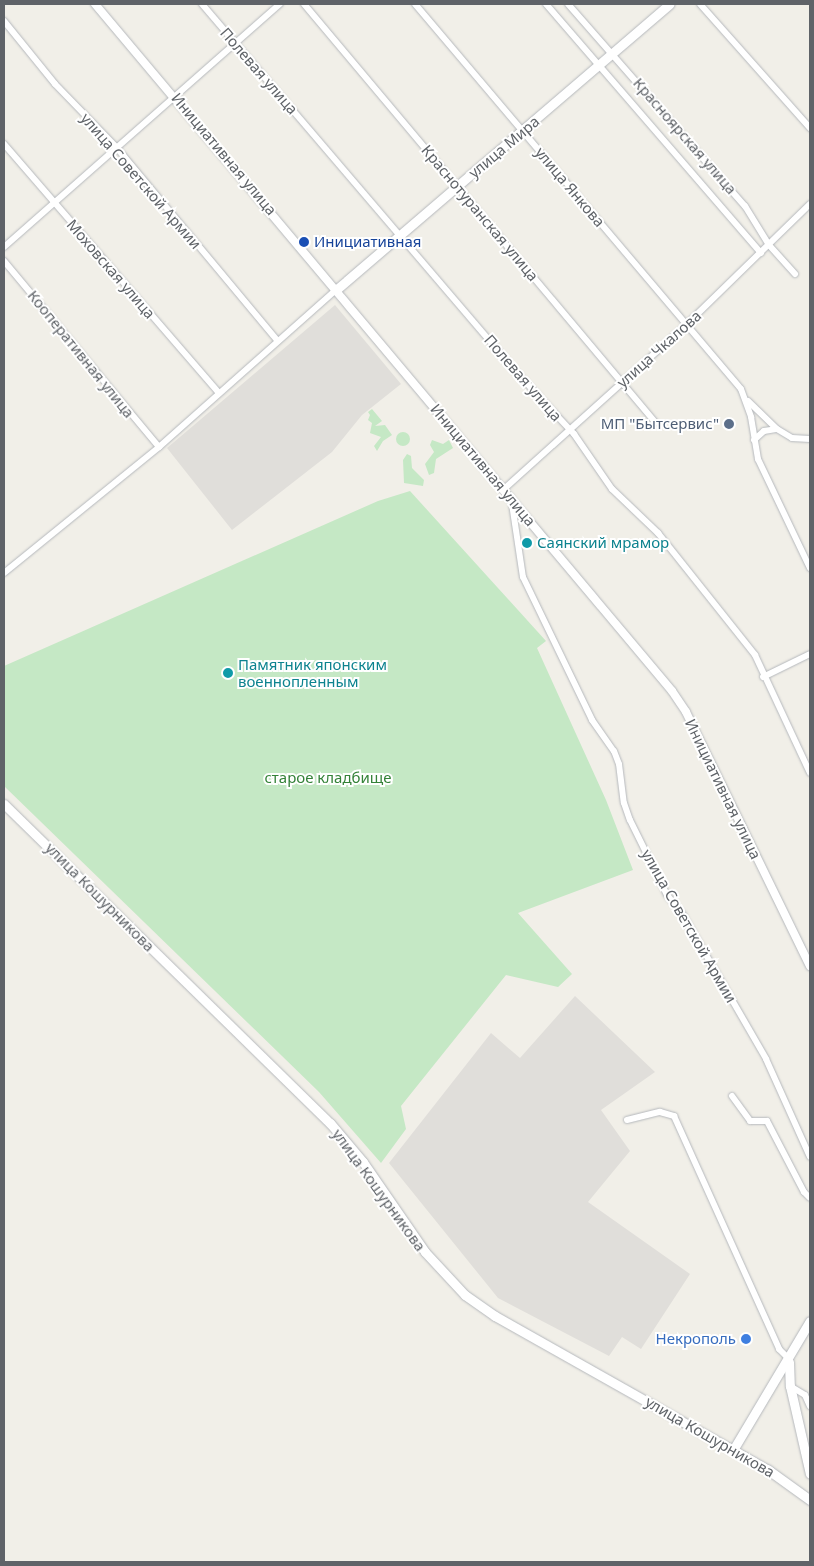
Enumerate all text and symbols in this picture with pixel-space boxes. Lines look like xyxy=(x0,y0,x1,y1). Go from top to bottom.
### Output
street label: Полевая улица xyxy=(216,24,302,118)
street label: Красноярская улица xyxy=(630,74,740,198)
street label: Инициативная улица xyxy=(168,89,280,219)
street label: улица Советской Армии xyxy=(77,109,205,253)
street label: улица Мира xyxy=(465,112,543,182)
street label: Краснотуранская улица xyxy=(418,141,542,285)
street label: улица Янкова xyxy=(531,143,609,231)
street label: Моховская улица xyxy=(63,216,159,322)
place label: Инициативная xyxy=(314,233,422,251)
marker: Инициативная xyxy=(298,236,310,248)
street label: Кооперативная улица xyxy=(24,287,138,421)
street label: улица Чкалова xyxy=(613,306,705,392)
street label: Полевая улица xyxy=(480,331,566,425)
street label: Инициативная улица xyxy=(427,400,539,530)
place label: МП "Бытсервис" xyxy=(601,415,719,433)
marker: МП "Бытсервис" xyxy=(723,418,735,430)
place label: Саянский мрамор xyxy=(537,534,669,552)
marker: Саянский мрамор xyxy=(521,537,533,549)
place label: Памятник японским военнопленным xyxy=(238,655,387,690)
marker: Памятник японским военнопленным xyxy=(222,667,234,679)
street label: Инициативная улица xyxy=(681,716,765,862)
park label: старое кладбище xyxy=(264,769,392,787)
street label: улица Кошурникова xyxy=(42,839,158,955)
street label: улица Советской Армии xyxy=(638,846,740,1006)
street label: улица Кошурникова xyxy=(329,1125,429,1255)
place label: Некрополь xyxy=(656,1330,736,1348)
marker: Некрополь xyxy=(740,1333,752,1345)
street label: улица Кошурникова xyxy=(642,1393,778,1481)

